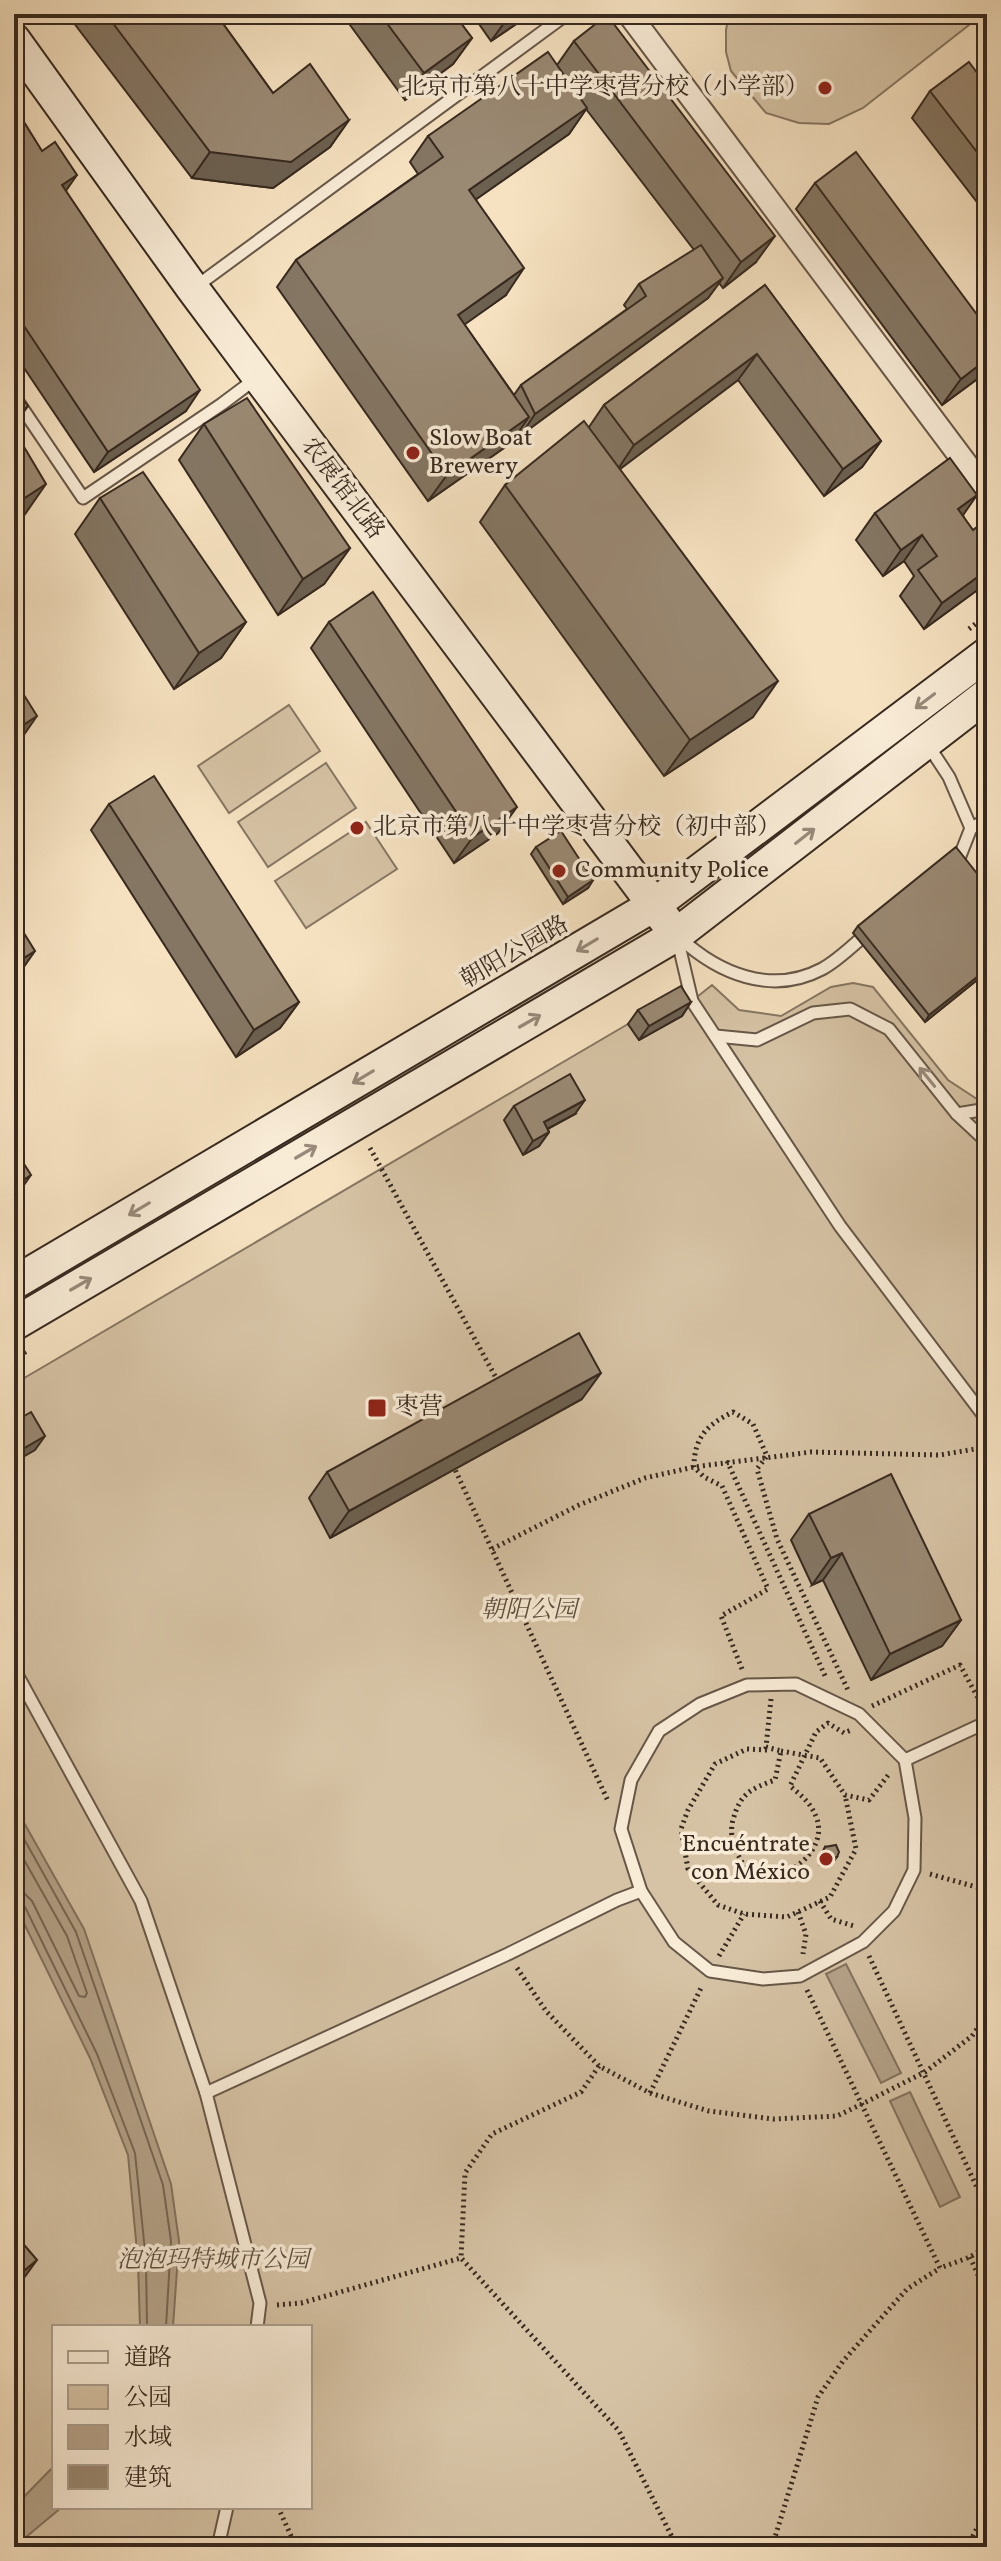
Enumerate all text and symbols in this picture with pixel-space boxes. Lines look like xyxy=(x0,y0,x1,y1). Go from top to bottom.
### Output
place label: 北京市第八十中学枣营分校（小学部） xyxy=(401,71,809,105)
marker: 北京市第八十中学枣营分校（小学部） xyxy=(816,79,834,97)
place label: Slow Boat Brewery xyxy=(429,422,532,484)
street label: 农展馆北路 xyxy=(292,431,392,547)
marker: Slow Boat Brewery xyxy=(404,444,422,462)
one-way arrow xyxy=(915,692,936,709)
place label: 北京市第八十中学枣营分校（初中部） xyxy=(373,811,781,845)
marker: 北京市第八十中学枣营分校（初中部） xyxy=(348,819,366,837)
one-way arrow xyxy=(793,827,815,844)
place label: Community Police xyxy=(575,854,769,888)
marker: Community Police xyxy=(550,862,568,880)
street label: 朝阳公园路 xyxy=(455,908,575,998)
one-way arrow xyxy=(576,937,599,953)
one-way arrow xyxy=(518,1013,541,1029)
one-way arrow xyxy=(919,1066,937,1087)
one-way arrow xyxy=(352,1069,375,1085)
one-way arrow xyxy=(294,1144,317,1160)
one-way arrow xyxy=(128,1201,151,1217)
one-way arrow xyxy=(69,1276,92,1292)
place label: 枣营 xyxy=(395,1391,443,1425)
marker: 枣营 xyxy=(366,1397,388,1419)
park label: 朝阳公园 xyxy=(481,1594,581,1628)
place label: Encuéntrate con México xyxy=(682,1828,810,1890)
marker: Encuéntrate con México xyxy=(817,1850,835,1868)
park label: 泡泡玛特城市公园 xyxy=(117,2244,313,2278)
legend xyxy=(52,2325,312,2509)
text: 道路 xyxy=(124,2342,172,2376)
text: 公园 xyxy=(124,2382,172,2416)
text: 水域 xyxy=(124,2422,172,2456)
text: 建筑 xyxy=(124,2462,172,2496)

